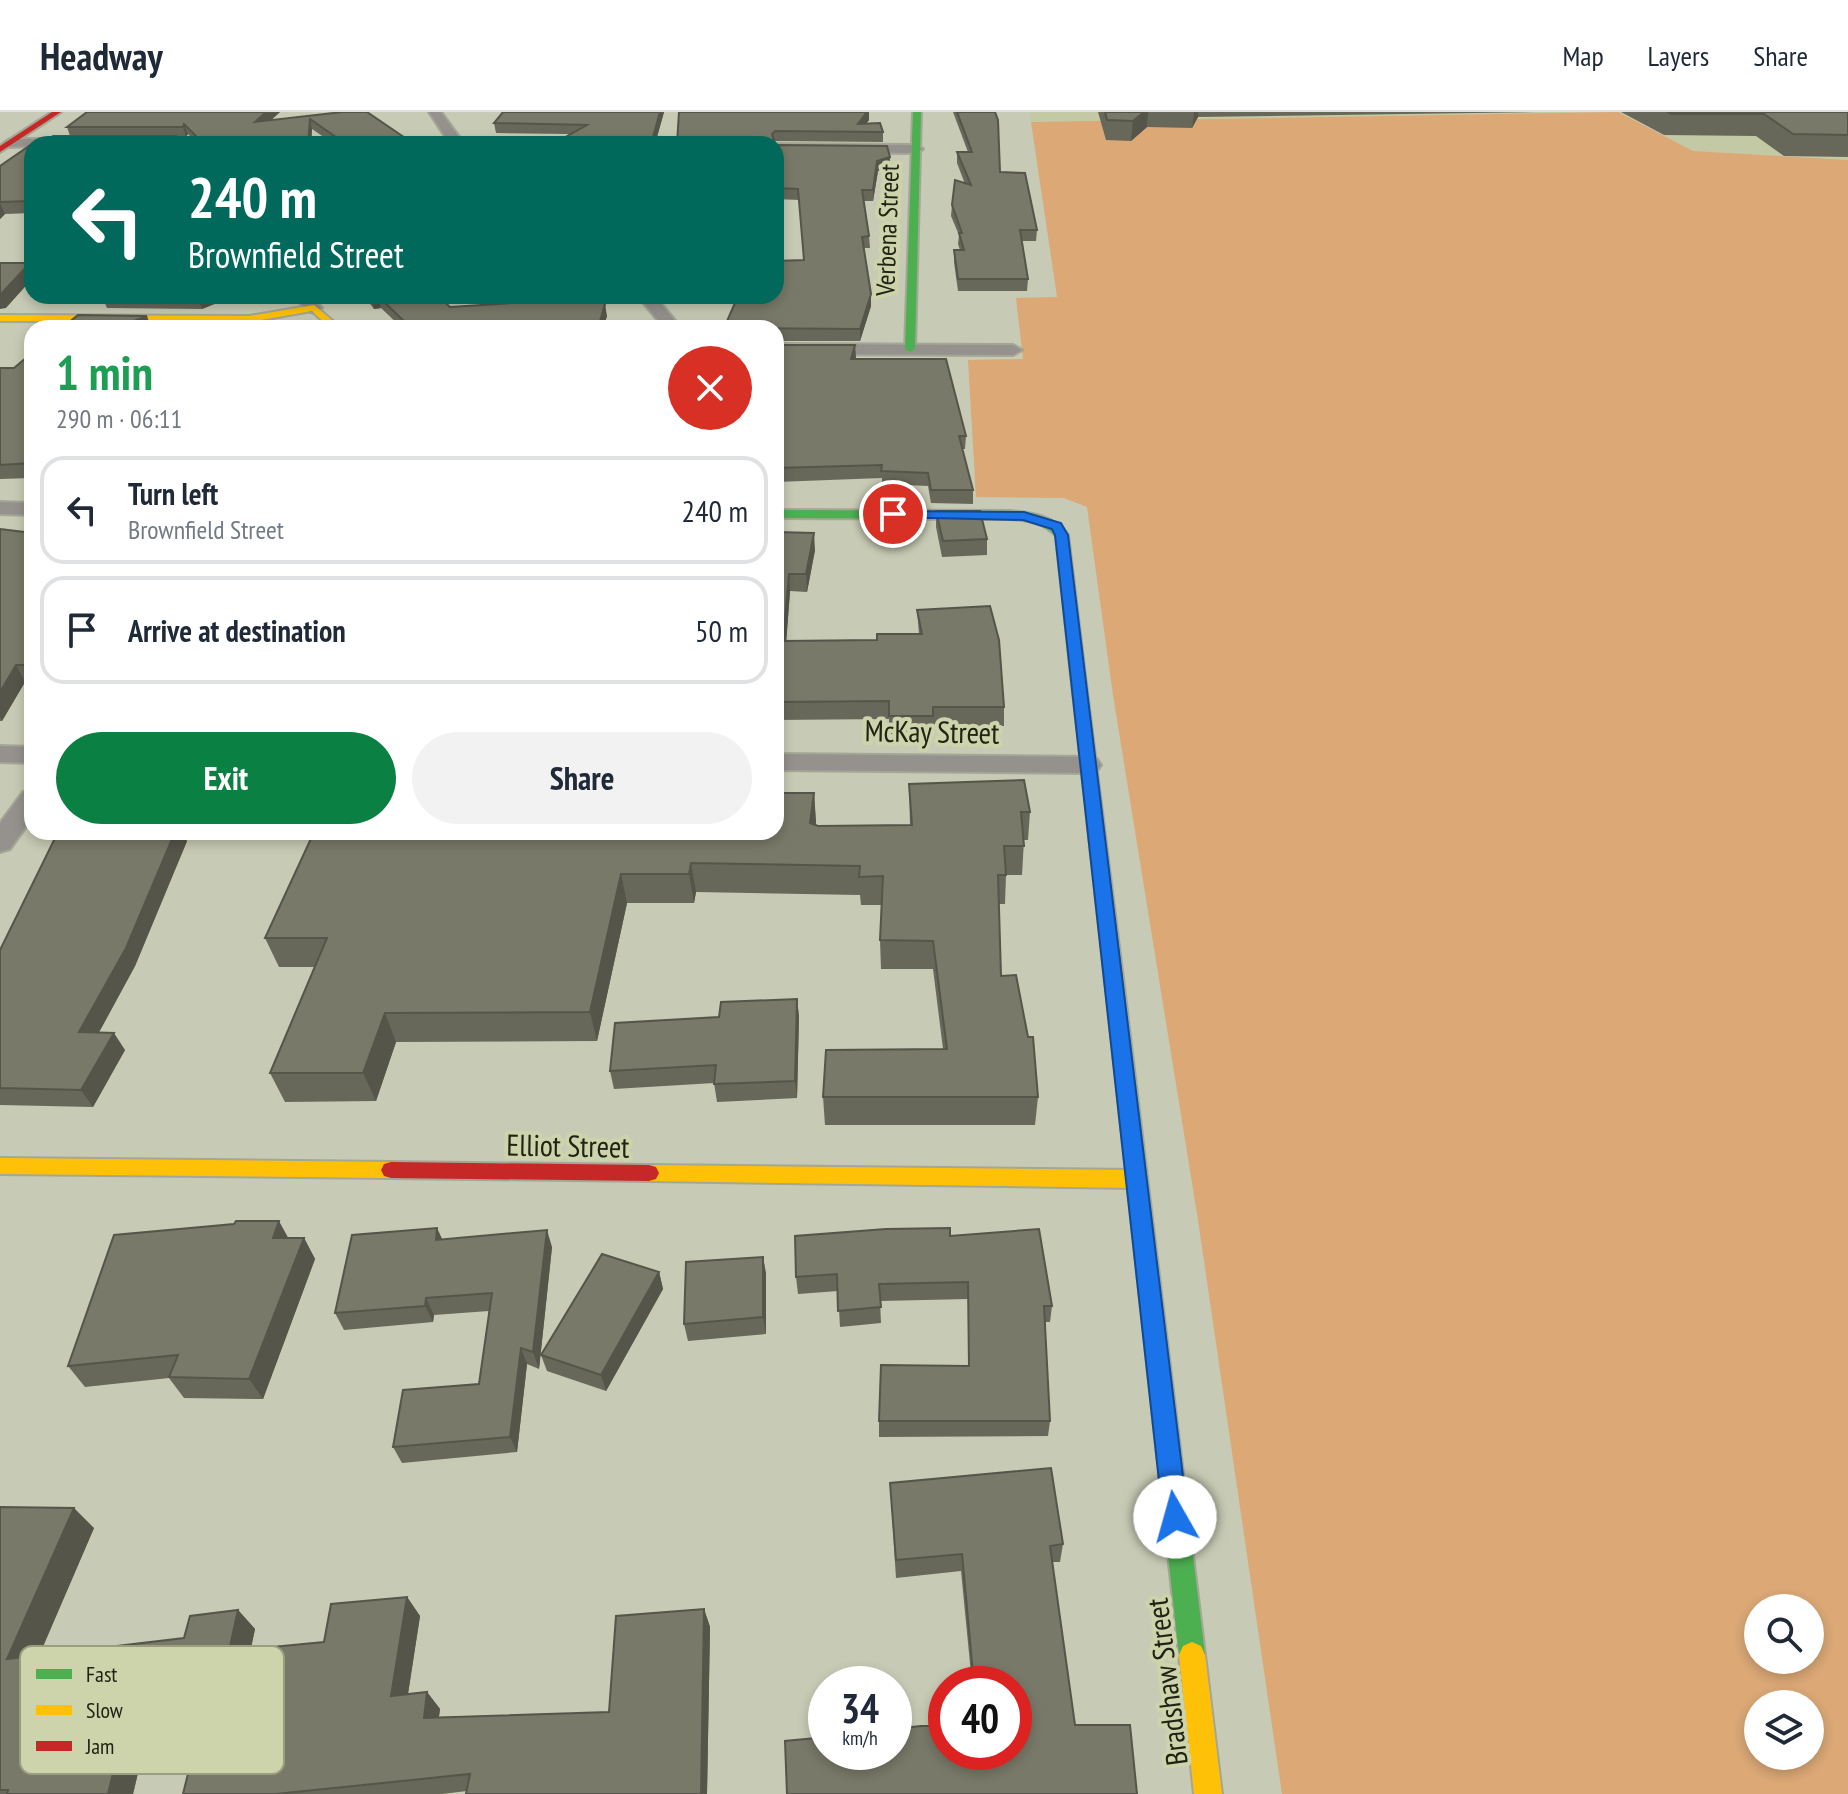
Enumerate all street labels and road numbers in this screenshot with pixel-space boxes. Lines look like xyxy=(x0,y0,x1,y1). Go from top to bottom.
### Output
street label: Verbena Street xyxy=(868,164,906,297)
street label: McKay Street xyxy=(864,710,1000,752)
street label: Elliot Street xyxy=(506,1124,631,1166)
street label: Bradshaw Street xyxy=(1136,1595,1196,1768)

